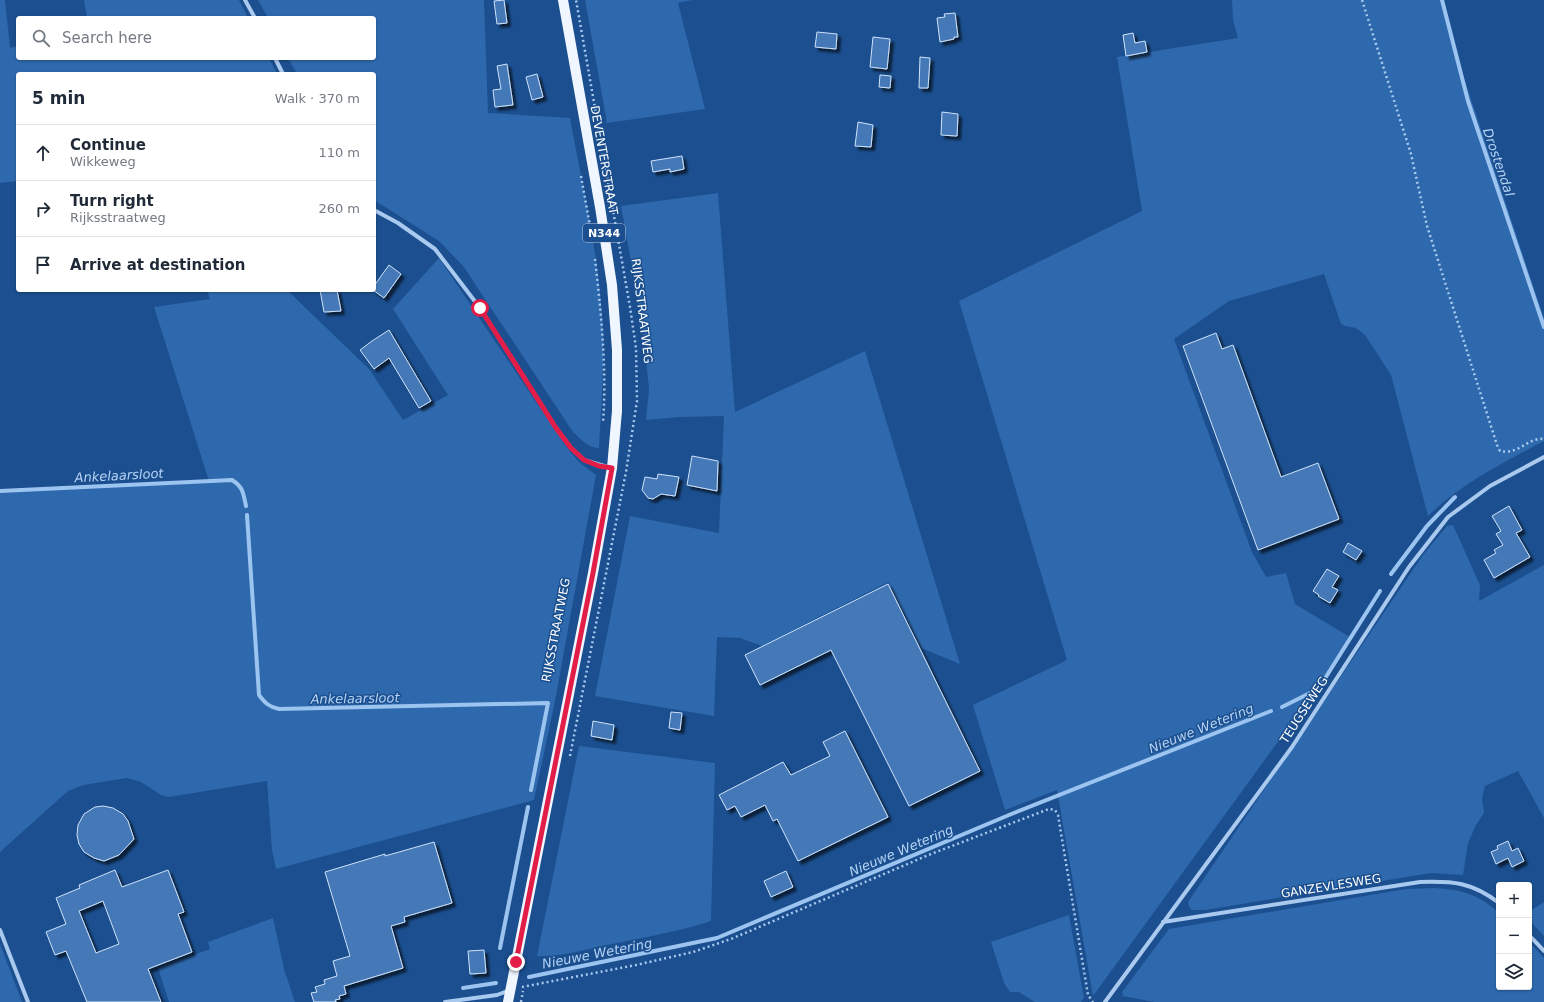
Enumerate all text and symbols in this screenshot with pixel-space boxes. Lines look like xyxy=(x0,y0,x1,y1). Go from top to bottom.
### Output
search box xyxy=(16,16,376,60)
icon: search xyxy=(30,27,52,49)
text: Search here xyxy=(62,29,152,47)
text: 5 min xyxy=(32,88,85,108)
text: Walk · 370 m xyxy=(275,91,360,106)
street label: DEVENTERSTRAAT xyxy=(587,104,621,216)
water label: Drostendal xyxy=(1480,126,1517,199)
text: Continue xyxy=(70,136,146,154)
icon: ahead xyxy=(32,142,54,164)
text: 110 m xyxy=(318,145,360,160)
text: Wikkeweg xyxy=(70,154,136,169)
text: Turn right xyxy=(70,192,154,210)
icon: right xyxy=(32,198,54,220)
text: 260 m xyxy=(318,201,360,216)
text: Rijksstraatweg xyxy=(70,210,166,225)
road number: N344 xyxy=(583,224,625,242)
icon: arrive xyxy=(32,254,54,276)
text: Arrive at destination xyxy=(70,256,245,274)
street label: RIJKSSTRAATWEG xyxy=(629,258,655,364)
route start xyxy=(471,299,489,317)
water label: Ankelaarsloot xyxy=(73,466,165,485)
street label: RIJKSSTRAATWEG xyxy=(539,577,573,683)
street label: TEUGSEWEG xyxy=(1277,674,1331,747)
water label: Ankelaarsloot xyxy=(309,690,401,707)
water label: Nieuwe Wetering xyxy=(1147,701,1256,756)
water label: Nieuwe Wetering xyxy=(847,822,956,879)
street label: GANZEVLESWEG xyxy=(1280,871,1382,901)
map controls xyxy=(1496,882,1532,990)
button: + xyxy=(1496,882,1532,918)
button: − xyxy=(1496,918,1532,954)
water label: Nieuwe Wetering xyxy=(541,935,653,972)
route end xyxy=(507,953,525,971)
button: layers xyxy=(1496,954,1532,990)

